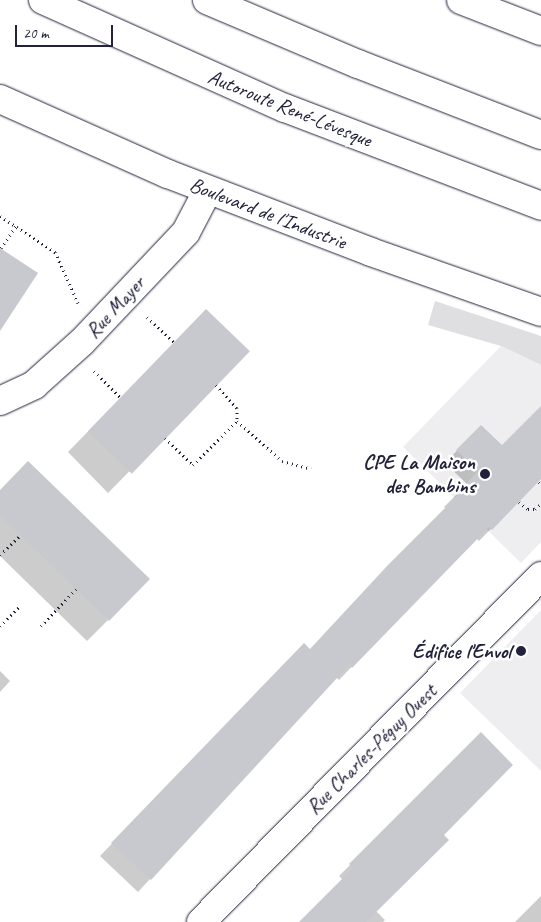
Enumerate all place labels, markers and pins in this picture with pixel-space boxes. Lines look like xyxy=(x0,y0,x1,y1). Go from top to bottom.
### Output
place label: CPE La Maison des Bambins xyxy=(362,449,475,499)
marker: CPE La Maison des Bambins xyxy=(479,468,491,480)
place label: Édifice l'Envol xyxy=(412,638,511,664)
marker: Édifice l'Envol xyxy=(515,645,527,657)

